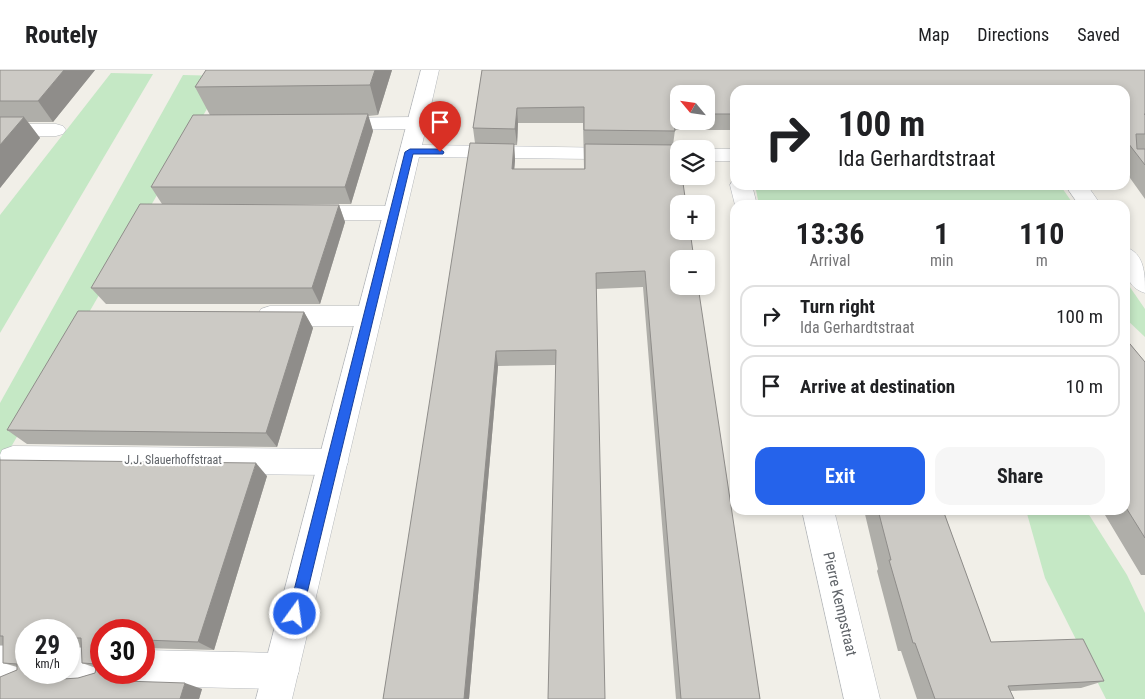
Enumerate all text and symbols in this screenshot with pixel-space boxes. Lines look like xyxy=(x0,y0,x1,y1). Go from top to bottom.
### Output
text: Routely xyxy=(25,21,98,49)
text: Map xyxy=(918,24,949,45)
text: Directions xyxy=(977,24,1049,45)
text: Saved xyxy=(1077,24,1120,45)
north arrow xyxy=(670,85,715,130)
map controls xyxy=(670,85,715,295)
pin xyxy=(419,101,461,152)
text: 100 m xyxy=(838,104,925,145)
icon: right xyxy=(755,105,820,170)
icon: arrive xyxy=(426,108,454,136)
button: layers xyxy=(670,140,715,185)
text: Ida Gerhardtstraat xyxy=(838,146,996,171)
button: + xyxy=(670,195,715,240)
text: 13:36 xyxy=(796,216,864,251)
text: 1 xyxy=(934,216,949,251)
text: 110 xyxy=(1019,216,1064,251)
button: − xyxy=(670,250,715,295)
text: Arrival xyxy=(810,251,850,270)
text: min xyxy=(930,251,953,270)
text: m xyxy=(1036,251,1048,270)
text: Turn right xyxy=(800,295,875,318)
icon: right xyxy=(757,302,785,330)
text: 100 m xyxy=(1056,305,1103,328)
text: Ida Gerhardtstraat xyxy=(800,318,915,337)
icon: arrive xyxy=(757,372,785,400)
text: Arrive at destination xyxy=(800,375,955,398)
text: 10 m xyxy=(1066,375,1103,398)
button: Exit xyxy=(755,447,925,505)
button: Share xyxy=(935,447,1105,505)
street label: J.J. Slauerhoffstraat xyxy=(124,453,222,467)
street label: Pierre Kempstraat xyxy=(819,550,861,658)
position arrow xyxy=(268,587,320,639)
speed limit sign: 30 xyxy=(90,619,155,684)
text: 29 xyxy=(35,631,60,660)
text: km/h xyxy=(35,657,60,671)

